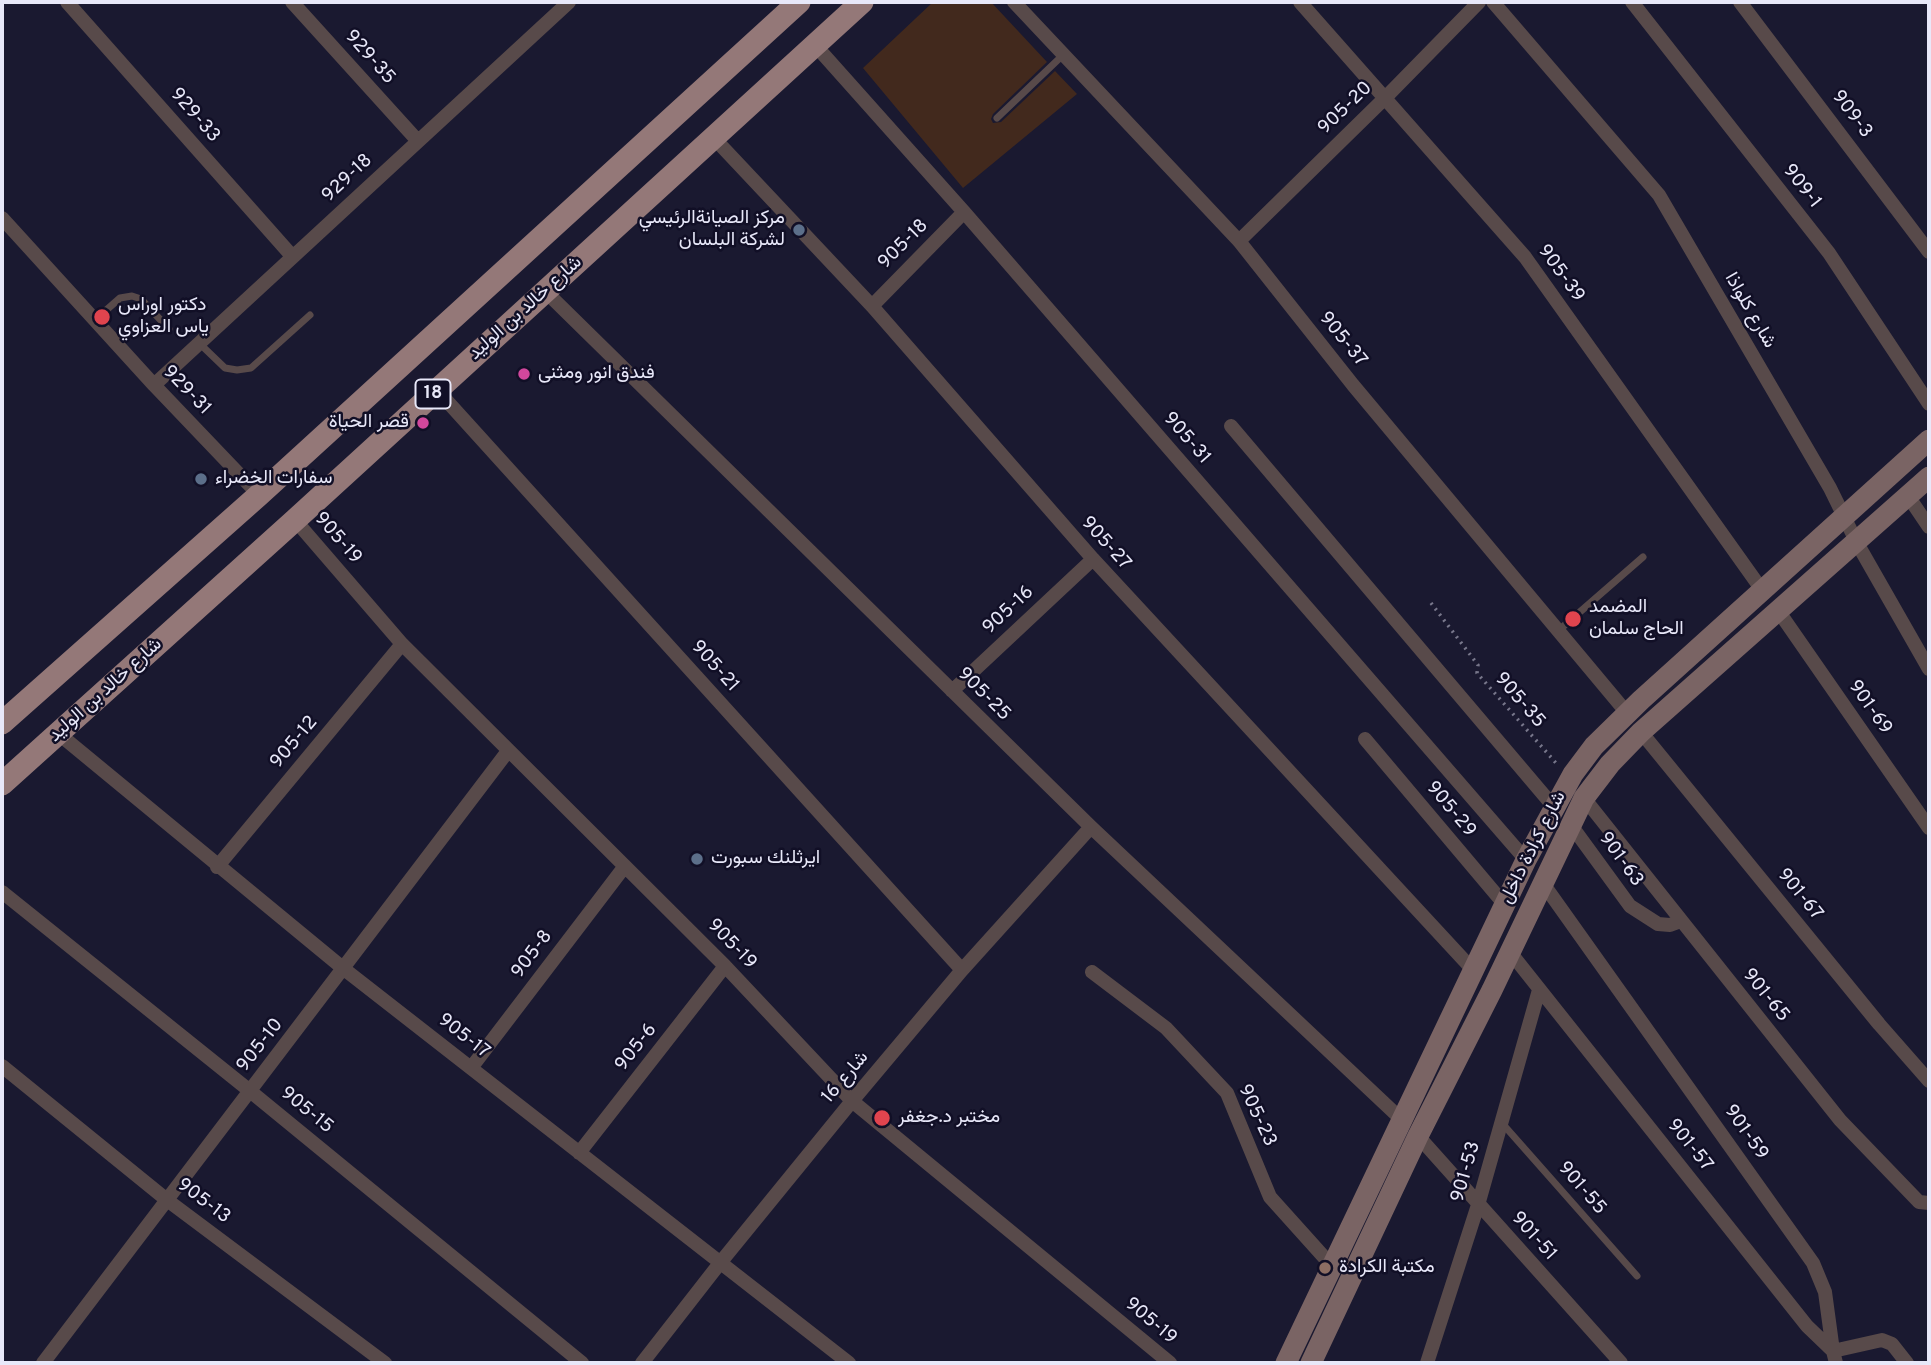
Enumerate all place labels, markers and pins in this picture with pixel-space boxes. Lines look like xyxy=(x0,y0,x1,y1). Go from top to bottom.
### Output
place label: مركز الصيانةالرئيسي لشركة البلسان xyxy=(639,208,785,252)
marker: مركز الصيانةالرئيسي لشركة البلسان xyxy=(791,222,807,238)
place label: دكتور اوراس ياس العزاوي xyxy=(118,295,209,339)
marker: دكتور اوراس ياس العزاوي xyxy=(92,307,112,327)
place label: فندق انور ومثنى xyxy=(538,363,655,385)
marker: فندق انور ومثنى xyxy=(516,366,532,382)
place label: قصر الحياة xyxy=(329,412,409,434)
marker: قصر الحياة xyxy=(415,415,431,431)
place label: سفارات الخضراء xyxy=(215,468,332,490)
marker: سفارات الخضراء xyxy=(193,471,209,487)
place label: المضمد الحاج سلمان xyxy=(1589,597,1684,641)
marker: المضمد الحاج سلمان xyxy=(1563,609,1583,629)
place label: ايرثلنك سبورت xyxy=(711,848,820,870)
marker: ايرثلنك سبورت xyxy=(689,851,705,867)
place label: مختبر د.جغفر xyxy=(898,1107,1000,1129)
marker: مختبر د.جغفر xyxy=(872,1108,892,1128)
place label: مكتبة الكرادة xyxy=(1339,1257,1435,1279)
marker: مكتبة الكرادة xyxy=(1317,1260,1333,1276)

